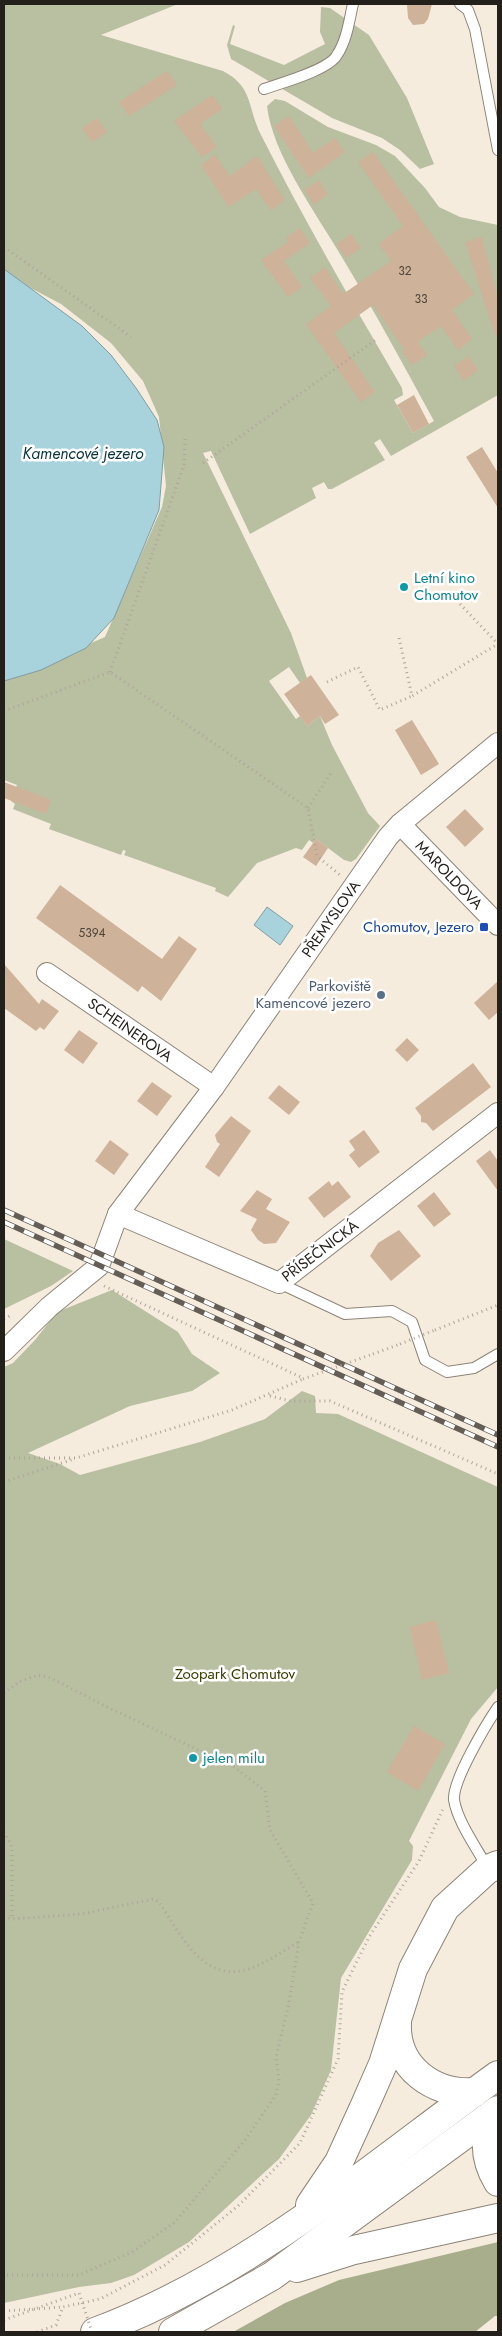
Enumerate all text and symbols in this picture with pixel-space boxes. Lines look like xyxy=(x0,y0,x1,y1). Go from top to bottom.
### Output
house number: 32 xyxy=(398,262,412,280)
house number: 33 xyxy=(414,290,428,308)
water label: Kamencové jezero xyxy=(22,442,144,465)
place label: Letní kino Chomutov xyxy=(414,567,478,606)
marker: Letní kino Chomutov xyxy=(398,581,410,593)
street label: MAROLDOVA xyxy=(410,835,488,915)
street label: PŘEMYSLOVA xyxy=(296,876,366,962)
place label: Chomutov, Jezero xyxy=(363,916,474,938)
marker: Chomutov, Jezero xyxy=(478,921,490,933)
house number: 5394 xyxy=(78,924,106,942)
place label: Parkoviště Kamencové jezero xyxy=(256,975,371,1014)
marker: Parkoviště Kamencové jezero xyxy=(375,989,387,1001)
street label: SCHEINEROVA xyxy=(83,993,177,1067)
street label: PŘÍSEČNICKÁ xyxy=(277,1215,363,1287)
park label: Zoopark Chomutov xyxy=(175,1663,295,1685)
place label: jelen milu xyxy=(202,1747,265,1769)
marker: jelen milu xyxy=(187,1752,199,1764)

